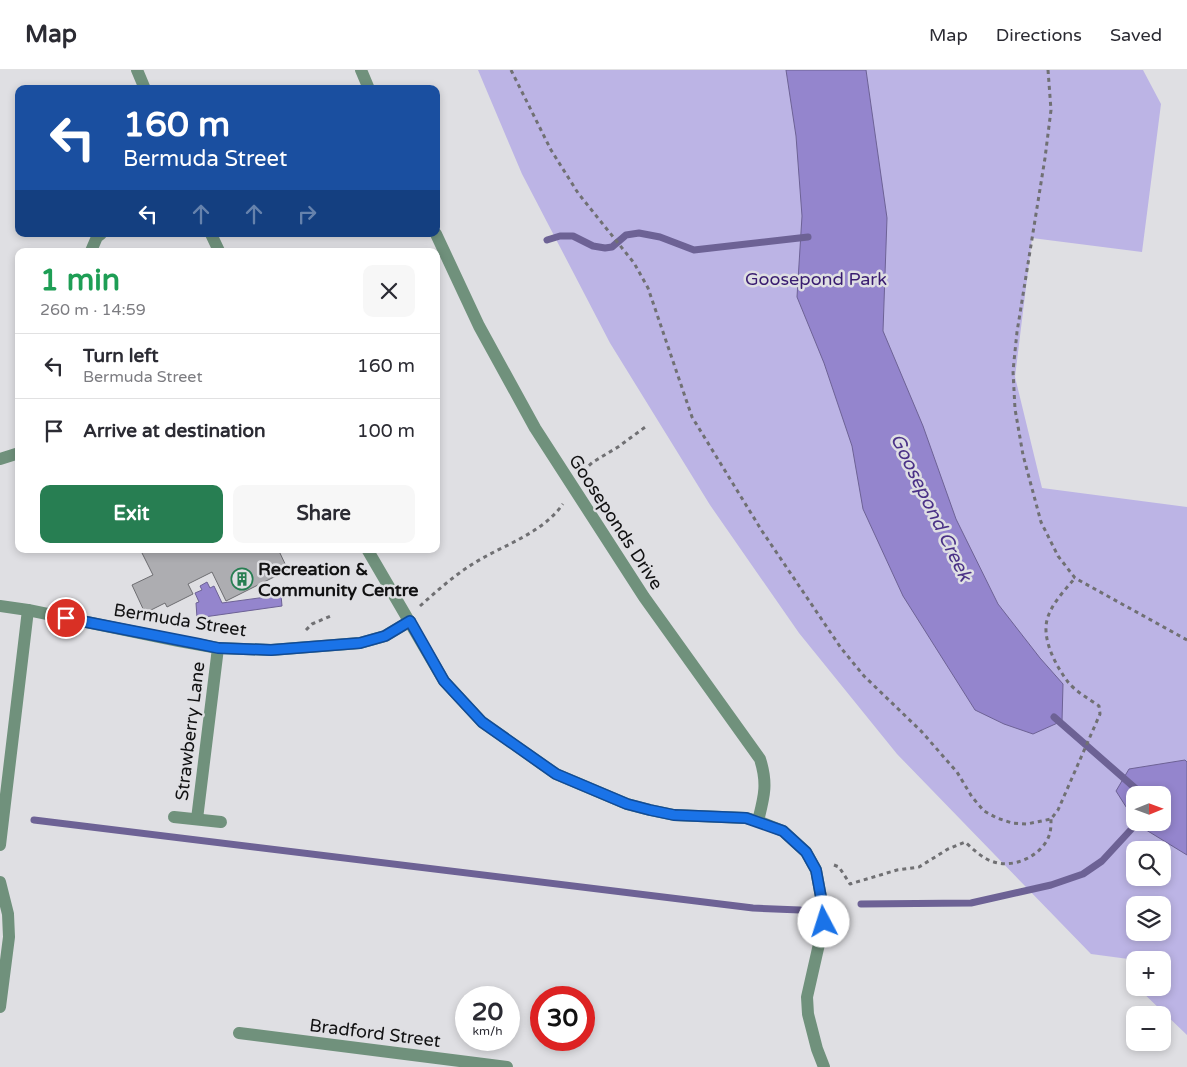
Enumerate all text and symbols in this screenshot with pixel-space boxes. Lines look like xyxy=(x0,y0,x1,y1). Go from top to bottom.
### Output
text: Map xyxy=(25,20,77,49)
text: Map xyxy=(929,24,968,46)
text: Directions xyxy=(996,24,1082,46)
text: Saved xyxy=(1110,24,1162,46)
text: 160 m xyxy=(123,104,230,146)
icon: left xyxy=(40,105,105,170)
text: Bermuda Street xyxy=(123,146,287,172)
icon: left xyxy=(134,200,162,228)
icon: ahead xyxy=(187,200,215,228)
icon: ahead xyxy=(240,200,268,228)
icon: right xyxy=(293,200,321,228)
text: 1 min xyxy=(40,262,120,299)
button: close xyxy=(363,265,415,317)
park label: Goosepond Park xyxy=(745,268,887,290)
text: 260 m · 14:59 xyxy=(40,300,146,320)
text: Turn left xyxy=(83,345,159,367)
icon: left xyxy=(40,352,68,380)
text: 160 m xyxy=(357,355,415,377)
text: Bermuda Street xyxy=(83,367,203,387)
icon: arrive xyxy=(40,417,68,445)
text: Arrive at destination xyxy=(83,420,266,442)
text: 100 m xyxy=(357,420,415,442)
water label: Goosepond Creek xyxy=(886,430,977,586)
street label: Gooseponds Drive xyxy=(564,450,668,594)
button: Exit xyxy=(40,485,223,543)
button: Share xyxy=(233,485,415,543)
place label: Recreation & Community Centre xyxy=(258,558,419,601)
building icon: Recreation & Community Centre xyxy=(230,567,254,591)
pin xyxy=(45,597,87,639)
street label: Bermuda Street xyxy=(112,599,248,641)
icon: arrive xyxy=(52,604,80,632)
street label: Strawberry Lane xyxy=(171,660,209,802)
north arrow xyxy=(1126,786,1171,831)
map controls xyxy=(1126,786,1171,1051)
button: search xyxy=(1126,841,1171,886)
position arrow xyxy=(797,895,849,947)
button: layers xyxy=(1126,896,1171,941)
button: + xyxy=(1126,951,1171,996)
speed limit sign: 30 xyxy=(530,986,595,1051)
text: 20 xyxy=(472,997,503,1027)
button: − xyxy=(1126,1006,1171,1051)
street label: Bradford Street xyxy=(308,1014,442,1052)
text: km/h xyxy=(472,1024,503,1038)

